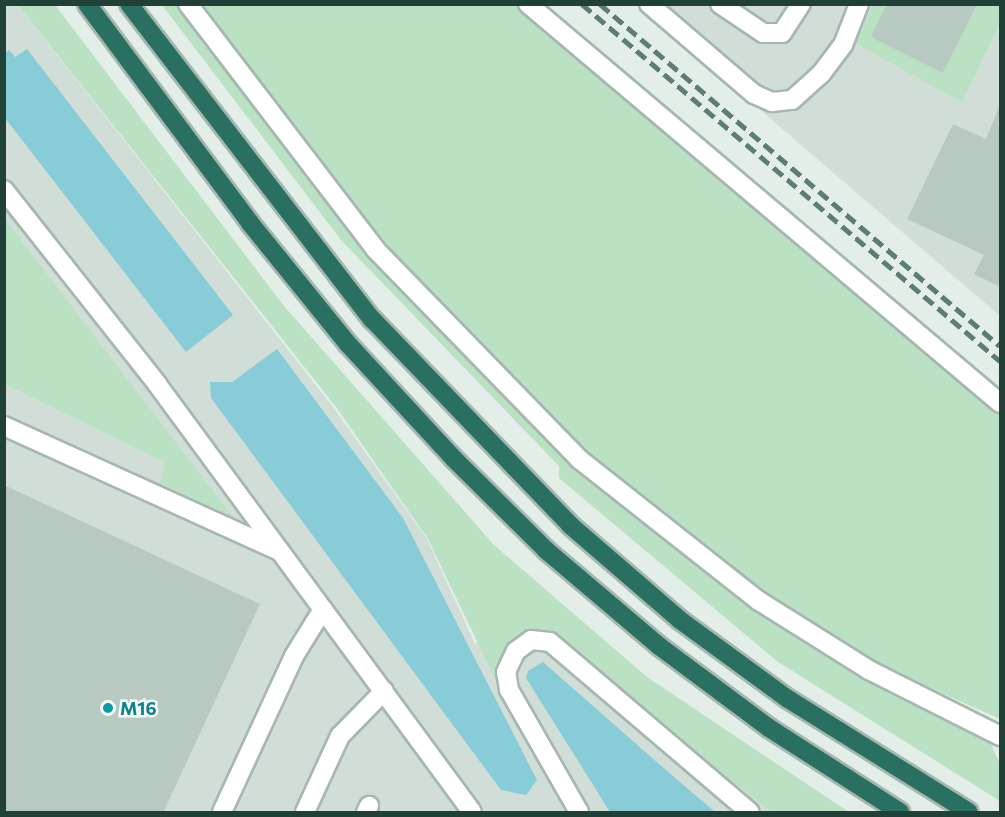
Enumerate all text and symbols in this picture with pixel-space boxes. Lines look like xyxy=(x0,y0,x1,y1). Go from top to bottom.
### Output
place label: M16 xyxy=(120,697,157,719)
marker: M16 xyxy=(101,701,115,715)

